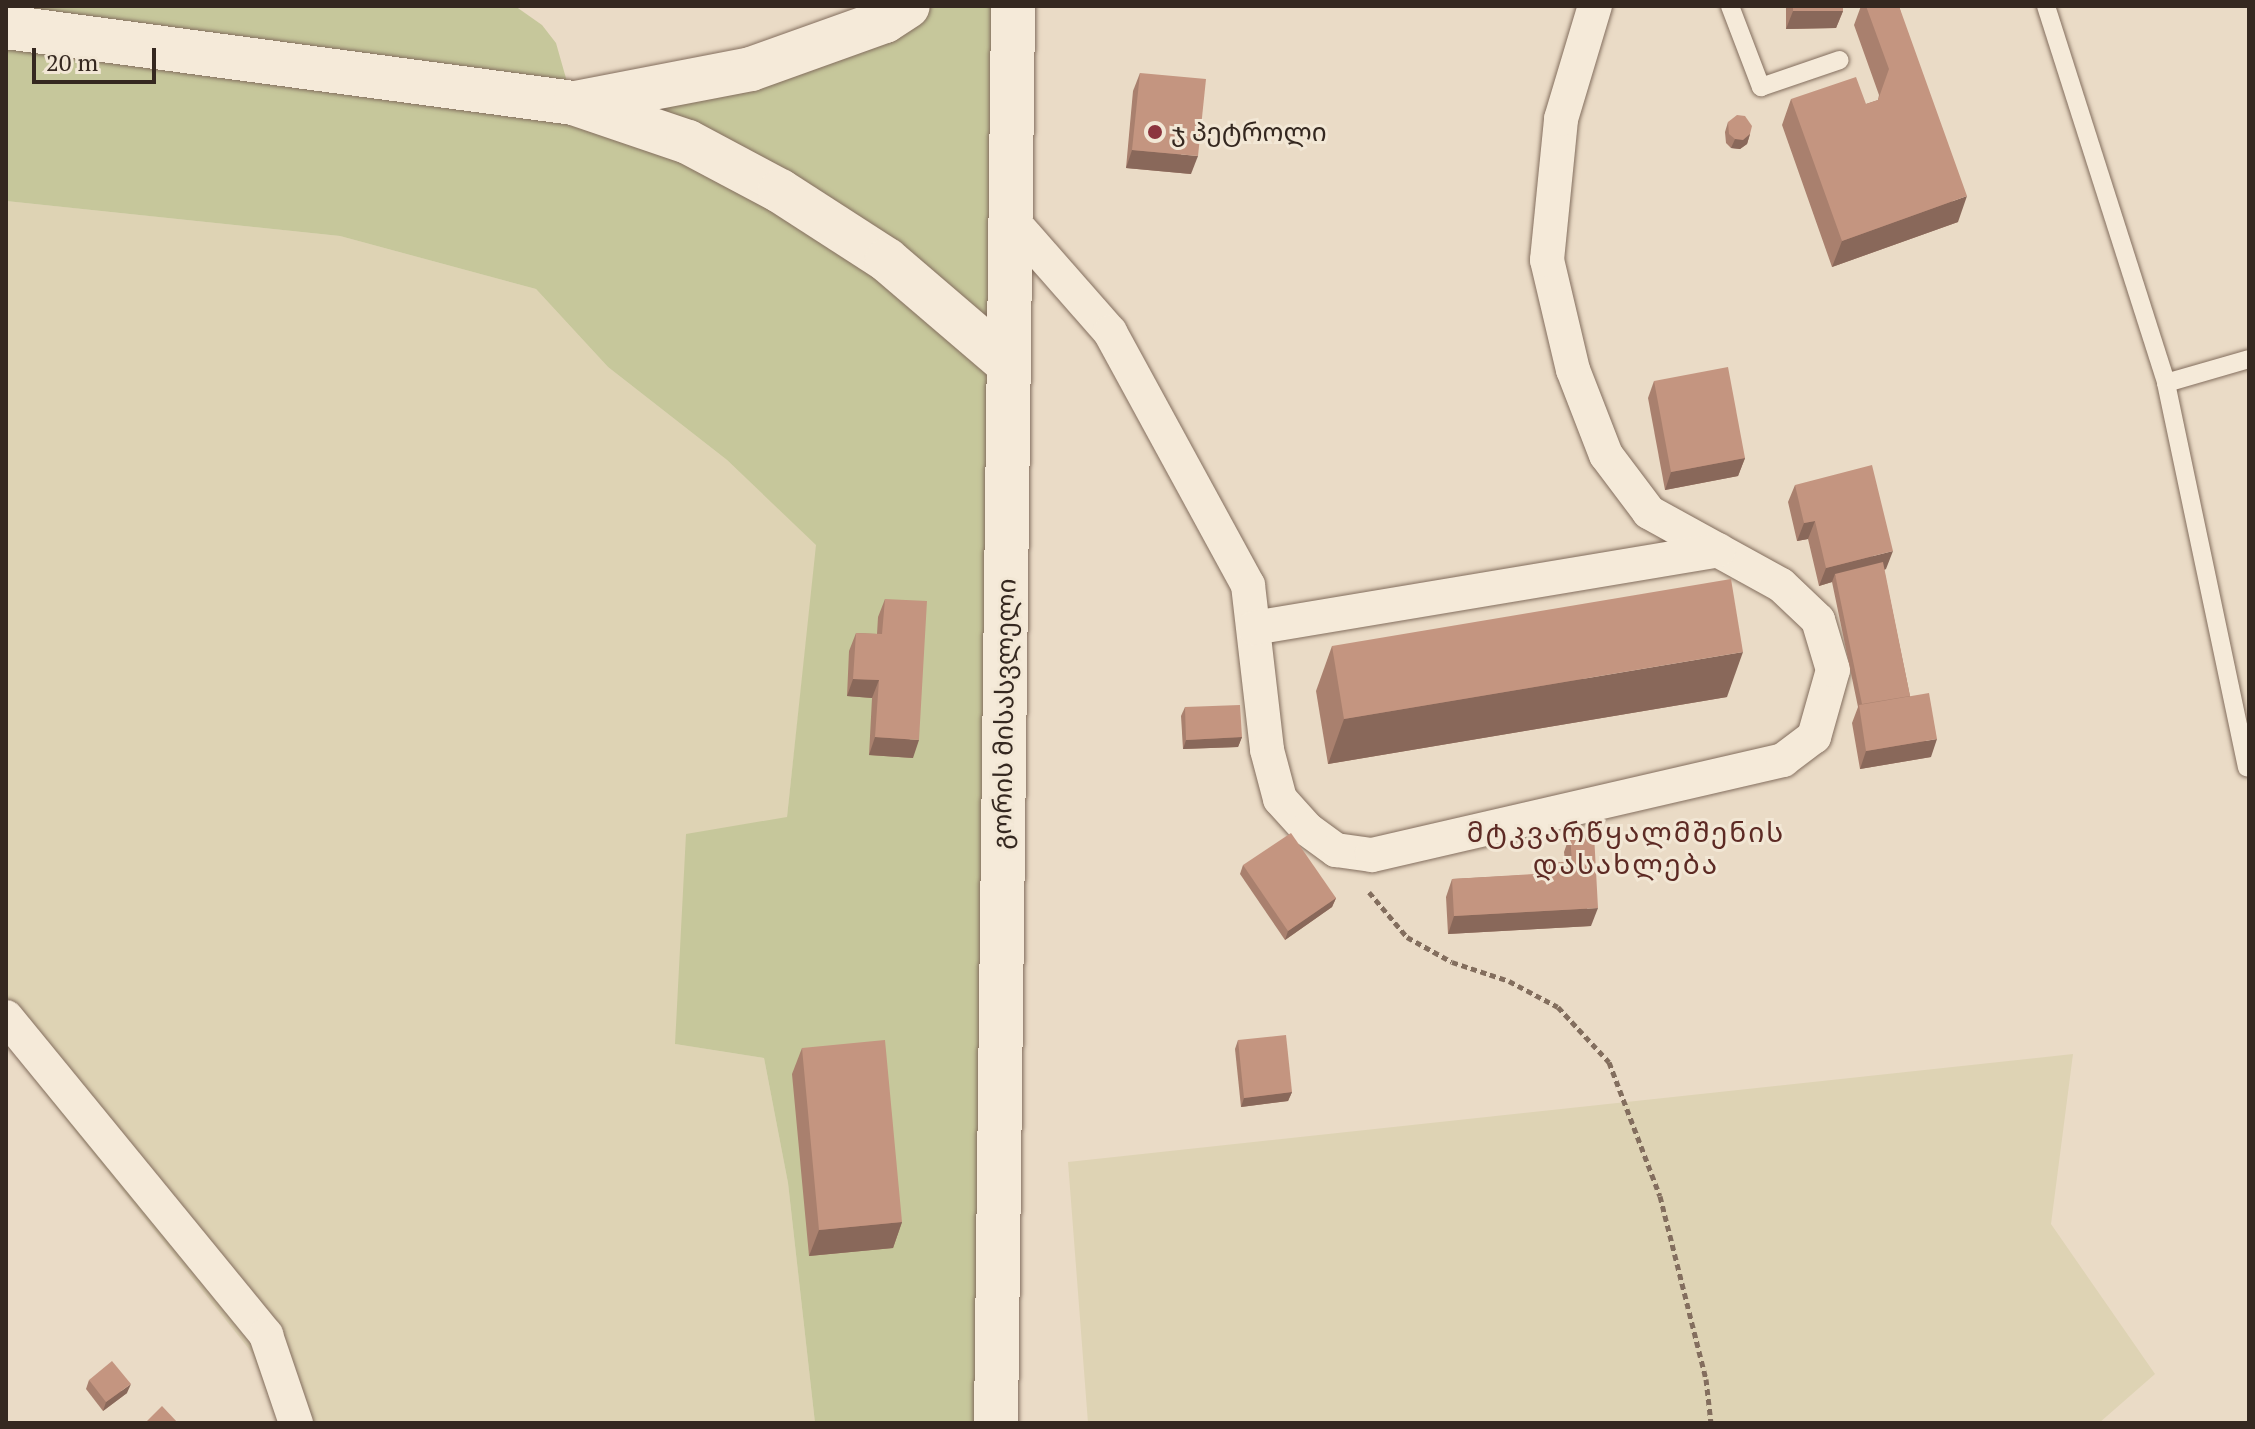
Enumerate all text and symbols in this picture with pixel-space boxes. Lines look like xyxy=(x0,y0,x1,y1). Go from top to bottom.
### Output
scale bar xyxy=(36,32,160,82)
text: 20 m xyxy=(46,46,98,78)
place label: ჯ პეტროლი xyxy=(1171,116,1327,148)
marker: ჯ პეტროლი xyxy=(1146,123,1164,141)
street label: გორის მისასვლელი xyxy=(986,578,1022,850)
district label: მტკვარწყალმშენის დასახლება xyxy=(1467,815,1785,881)

